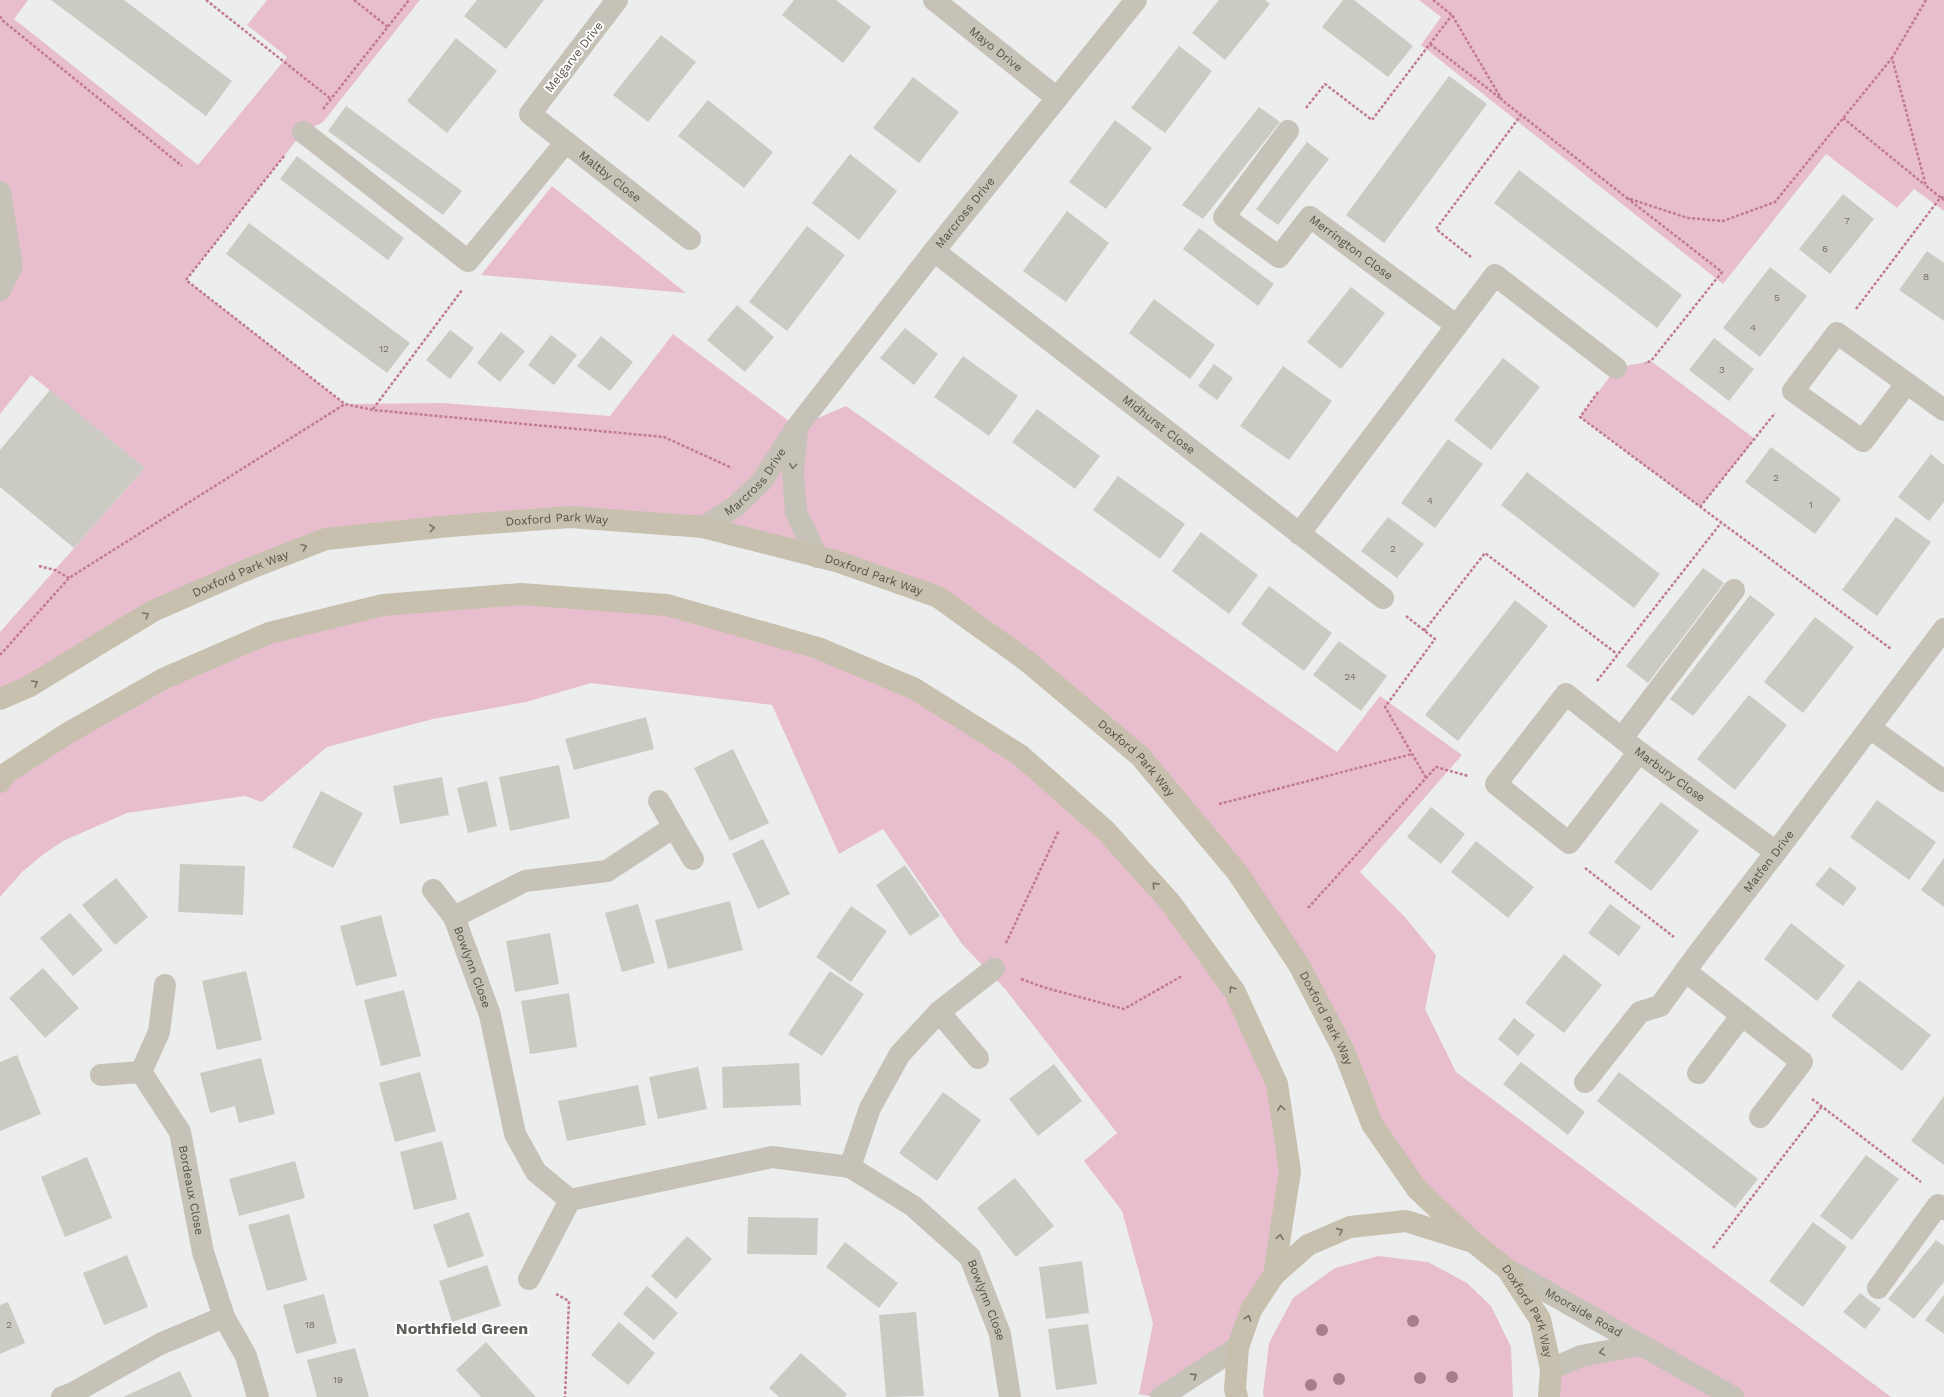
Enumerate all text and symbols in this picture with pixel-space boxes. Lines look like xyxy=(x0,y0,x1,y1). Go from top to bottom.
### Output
street label: Melgarve Drive xyxy=(542,19,606,95)
street label: Mayo Drive xyxy=(966,24,1025,75)
street label: Maltby Close xyxy=(576,148,644,205)
street label: Marcross Drive xyxy=(932,174,998,251)
street label: Merrington Close xyxy=(1307,212,1396,283)
house number: 7 xyxy=(1844,215,1850,226)
house number: 6 xyxy=(1822,243,1828,254)
house number: 8 xyxy=(1923,271,1929,282)
house number: 5 xyxy=(1774,292,1780,303)
house number: 4 xyxy=(1750,322,1756,333)
house number: 12 xyxy=(379,343,389,354)
house number: 3 xyxy=(1719,364,1725,375)
street label: Midhurst Close xyxy=(1119,392,1198,457)
street label: Marcross Drive xyxy=(722,445,789,519)
one-way arrow xyxy=(789,463,798,469)
house number: 2 xyxy=(1773,472,1779,483)
house number: 4 xyxy=(1427,495,1433,506)
house number: 1 xyxy=(1809,499,1813,510)
street label: Doxford Park Way xyxy=(505,510,610,529)
one-way arrow xyxy=(429,524,435,533)
house number: 2 xyxy=(1390,543,1396,554)
one-way arrow xyxy=(301,544,308,552)
street label: Doxford Park Way xyxy=(190,547,291,600)
street label: Doxford Park Way xyxy=(823,551,926,598)
one-way arrow xyxy=(142,613,149,620)
house number: 24 xyxy=(1344,671,1356,682)
one-way arrow xyxy=(31,680,38,688)
street label: Doxford Park Way xyxy=(1095,717,1178,800)
street label: Marbury Close xyxy=(1632,744,1708,805)
street label: Matfen Drive xyxy=(1741,827,1797,895)
one-way arrow xyxy=(1152,882,1159,890)
street label: Bowlynn Close xyxy=(451,924,494,1010)
street label: Doxford Park Way xyxy=(1297,969,1356,1068)
one-way arrow xyxy=(1230,986,1237,993)
one-way arrow xyxy=(1277,1105,1286,1111)
street label: Bordeaux Close xyxy=(176,1144,207,1236)
one-way arrow xyxy=(1335,1228,1343,1236)
one-way arrow xyxy=(1275,1234,1284,1240)
street label: Bowlynn Close xyxy=(965,1258,1008,1342)
street label: Doxford Park Way xyxy=(1499,1262,1555,1360)
street label: Moorside Road xyxy=(1542,1285,1625,1340)
one-way arrow xyxy=(1243,1314,1252,1321)
house number: 2 xyxy=(6,1319,12,1330)
house number: 18 xyxy=(305,1319,315,1330)
district label: Northfield Green xyxy=(396,1319,528,1338)
one-way arrow xyxy=(1599,1347,1605,1355)
one-way arrow xyxy=(1190,1373,1197,1381)
house number: 19 xyxy=(333,1374,343,1385)

